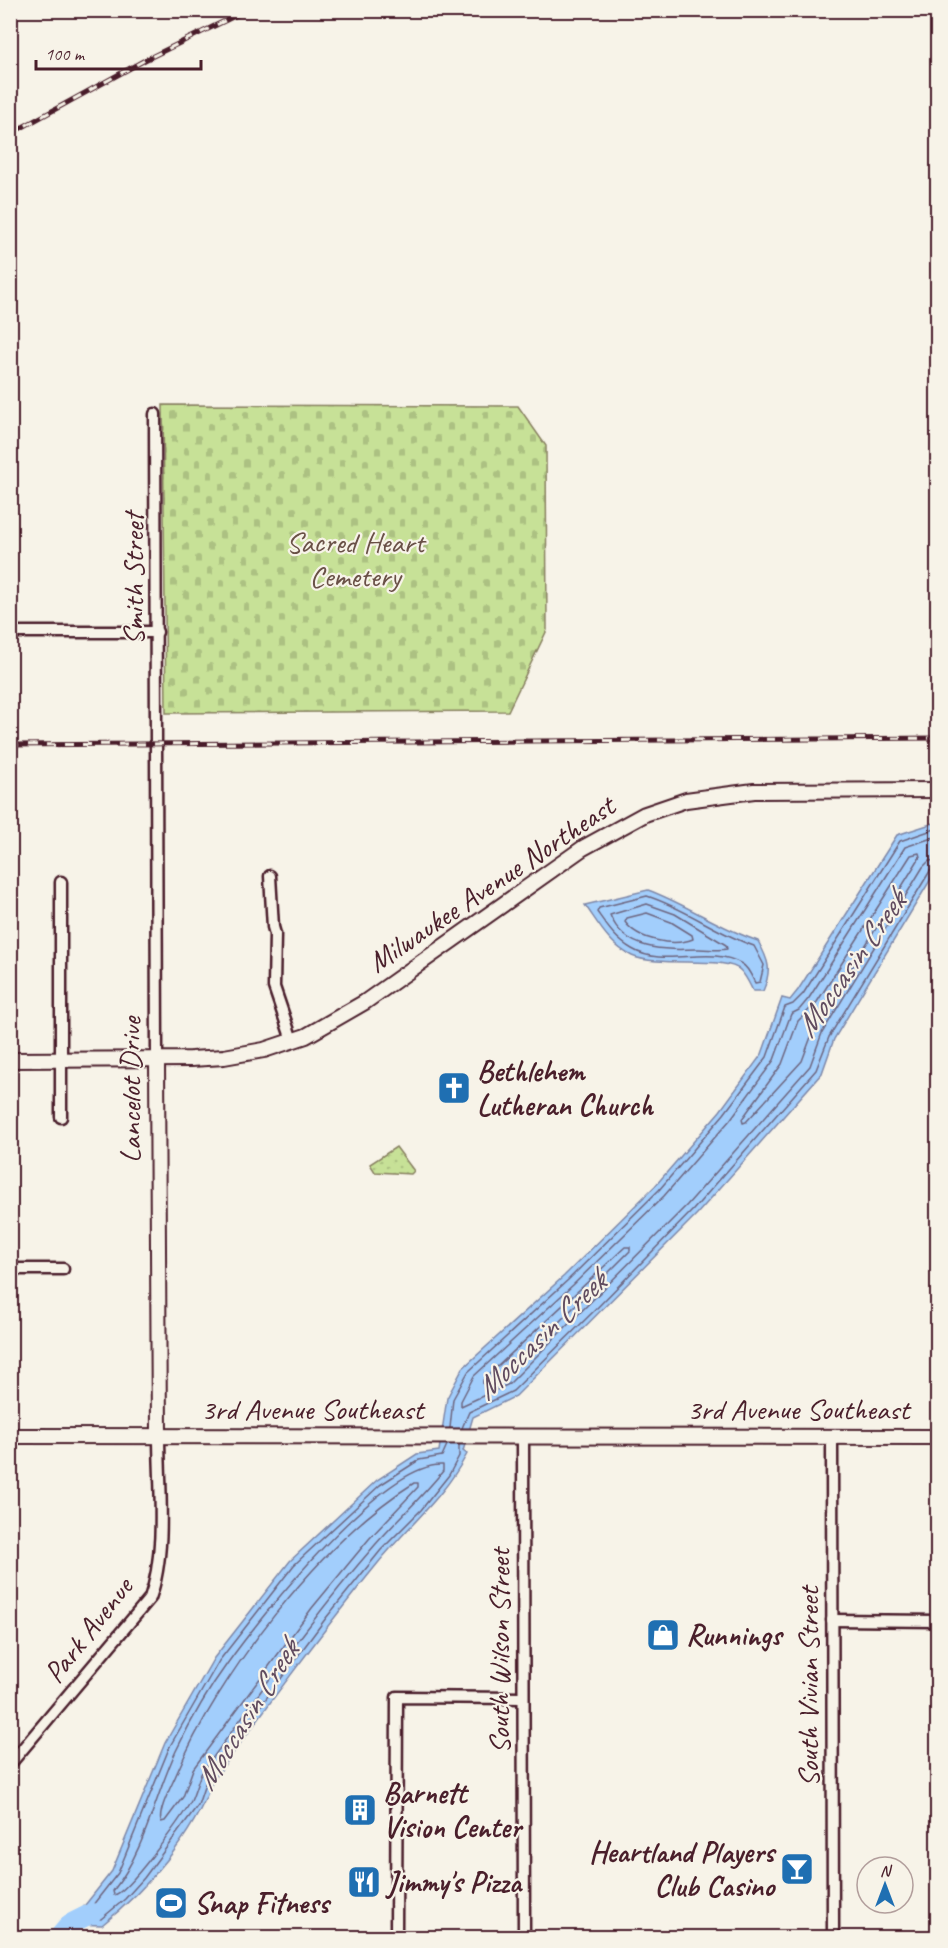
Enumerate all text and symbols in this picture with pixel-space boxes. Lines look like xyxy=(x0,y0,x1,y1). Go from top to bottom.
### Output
scale bar xyxy=(36,33,201,71)
text: 100 m xyxy=(45,43,86,65)
street label: Smith Street xyxy=(114,509,152,645)
park label: Sacred Heart Cemetery xyxy=(286,523,427,595)
street label: Milwaukee Avenue Northeast xyxy=(360,785,624,981)
water label: Moccasin Creek xyxy=(785,879,919,1045)
street label: Lancelot Drive xyxy=(111,1015,149,1163)
place label: Bethlehem Lutheran Church xyxy=(477,1052,654,1124)
church icon: Bethlehem Lutheran Church xyxy=(436,1070,472,1106)
water label: Moccasin Creek xyxy=(466,1258,620,1408)
street label: 3rd Avenue Southeast xyxy=(201,1390,426,1428)
street label: 3rd Avenue Southeast xyxy=(687,1390,912,1428)
street label: South Wilson Street xyxy=(480,1545,518,1754)
street label: Park Avenue xyxy=(35,1568,143,1691)
street label: South Vivian Street xyxy=(789,1584,827,1787)
place label: Runnings xyxy=(686,1616,785,1654)
shop icon: Runnings xyxy=(645,1617,681,1653)
water label: Moccasin Creek xyxy=(185,1628,312,1797)
place label: Barnett Vision Center xyxy=(383,1774,524,1846)
building icon: Barnett Vision Center xyxy=(342,1792,378,1828)
place label: Heartland Players Club Casino xyxy=(589,1833,777,1905)
bar icon: Heartland Players Club Casino xyxy=(779,1851,815,1887)
north arrow xyxy=(855,1855,915,1915)
text: N xyxy=(880,1861,893,1881)
place label: Jimmy's Pizza xyxy=(385,1863,524,1901)
restaurant icon: Jimmy's Pizza xyxy=(346,1864,382,1900)
place label: Snap Fitness xyxy=(194,1884,332,1922)
sports icon: Snap Fitness xyxy=(153,1885,189,1921)

